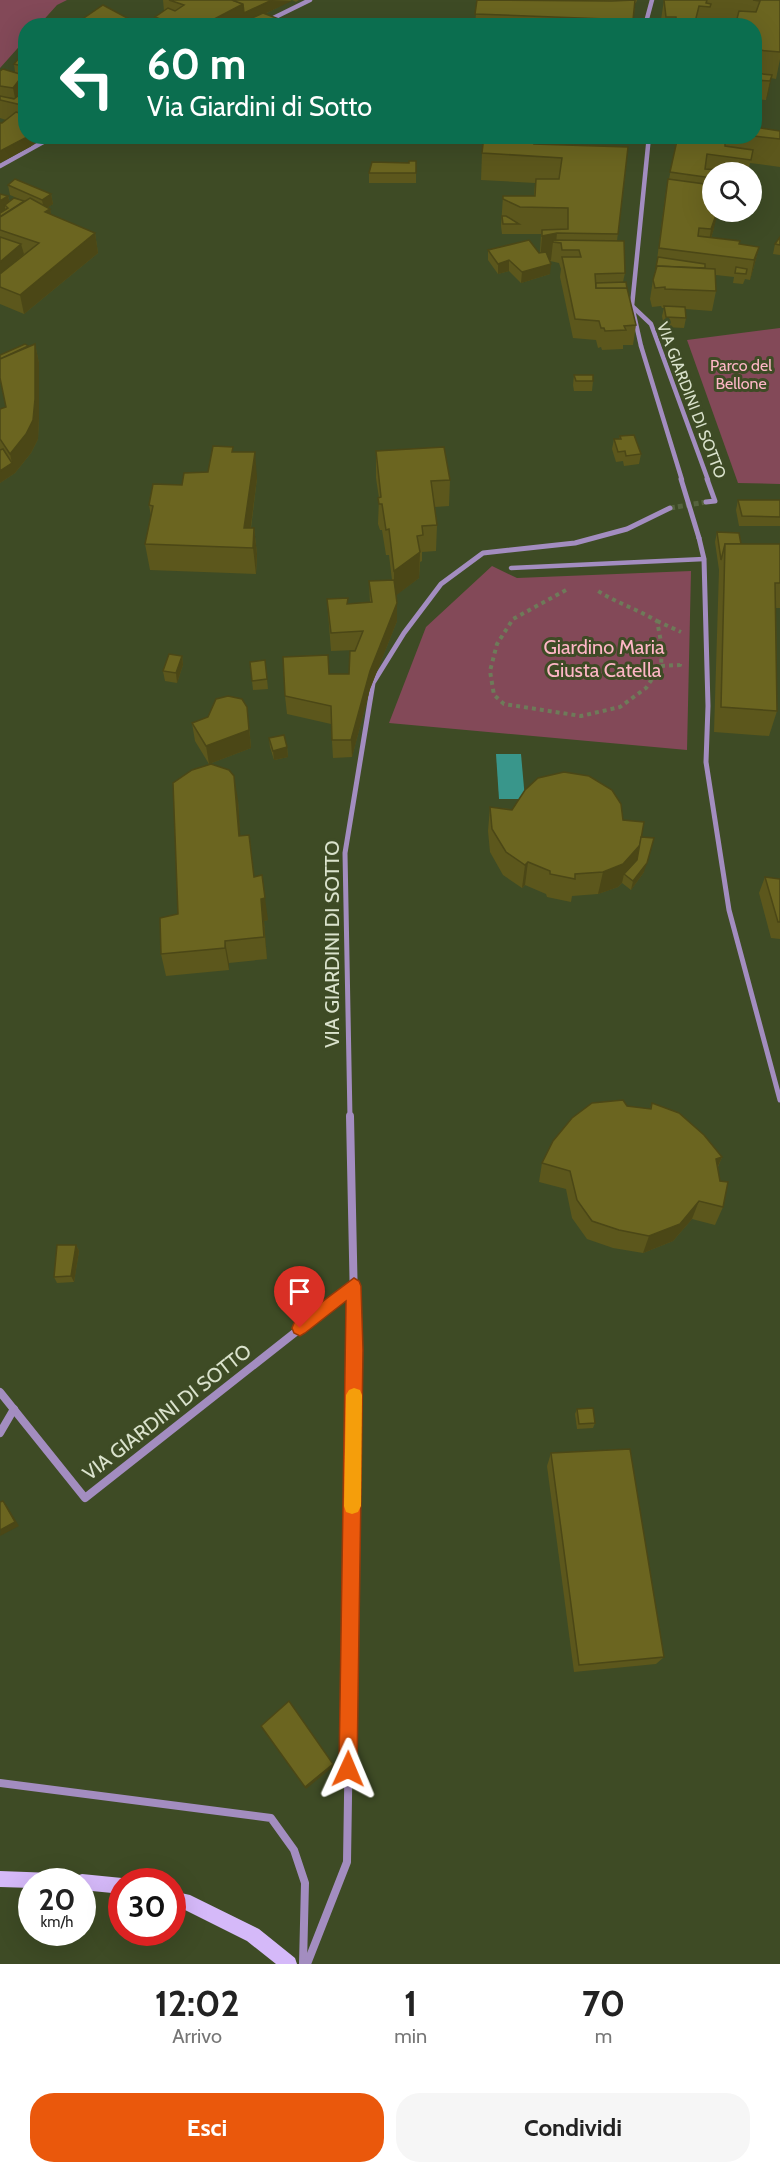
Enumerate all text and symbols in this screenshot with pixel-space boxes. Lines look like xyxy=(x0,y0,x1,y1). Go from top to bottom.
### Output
text: 60 m xyxy=(147,38,246,90)
icon: left xyxy=(48,42,126,120)
text: Via Giardini di Sotto xyxy=(147,90,372,123)
map controls xyxy=(702,162,762,222)
button: search xyxy=(702,162,762,222)
street label: VIA GIARDINI DI SOTTO xyxy=(653,319,730,481)
park label: Parco del Bellone xyxy=(710,356,772,393)
park label: Giardino Maria Giusta Catella xyxy=(543,635,665,682)
street label: VIA GIARDINI DI SOTTO xyxy=(320,840,344,1048)
pin xyxy=(274,1266,325,1328)
icon: arrive xyxy=(283,1275,316,1308)
street label: VIA GIARDINI DI SOTTO xyxy=(78,1339,256,1485)
position arrow xyxy=(316,1737,380,1801)
speed limit sign: 30 xyxy=(108,1868,186,1946)
text: 20 xyxy=(38,1881,76,1918)
text: km/h xyxy=(41,1913,73,1931)
text: 12:02 xyxy=(155,1981,239,2025)
text: 1 xyxy=(404,1981,417,2025)
text: 70 xyxy=(582,1981,625,2025)
text: Arrivo xyxy=(172,2024,222,2048)
text: min xyxy=(394,2024,427,2048)
text: m xyxy=(595,2024,612,2048)
button: Esci xyxy=(30,2093,384,2162)
button: Condividi xyxy=(396,2093,750,2162)

